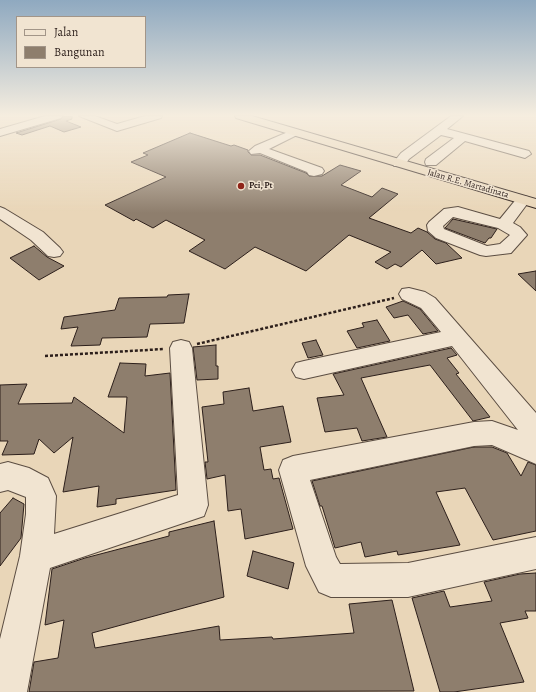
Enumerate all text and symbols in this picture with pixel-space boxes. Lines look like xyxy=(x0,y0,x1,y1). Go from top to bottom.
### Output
legend xyxy=(16,16,146,68)
text: Jalan xyxy=(54,24,78,40)
text: Bangunan xyxy=(54,44,105,60)
street label: Jalan R.E. Martadinata xyxy=(426,167,510,201)
marker: Pci, Pt xyxy=(236,181,246,191)
place label: Pci, Pt xyxy=(249,181,273,191)

